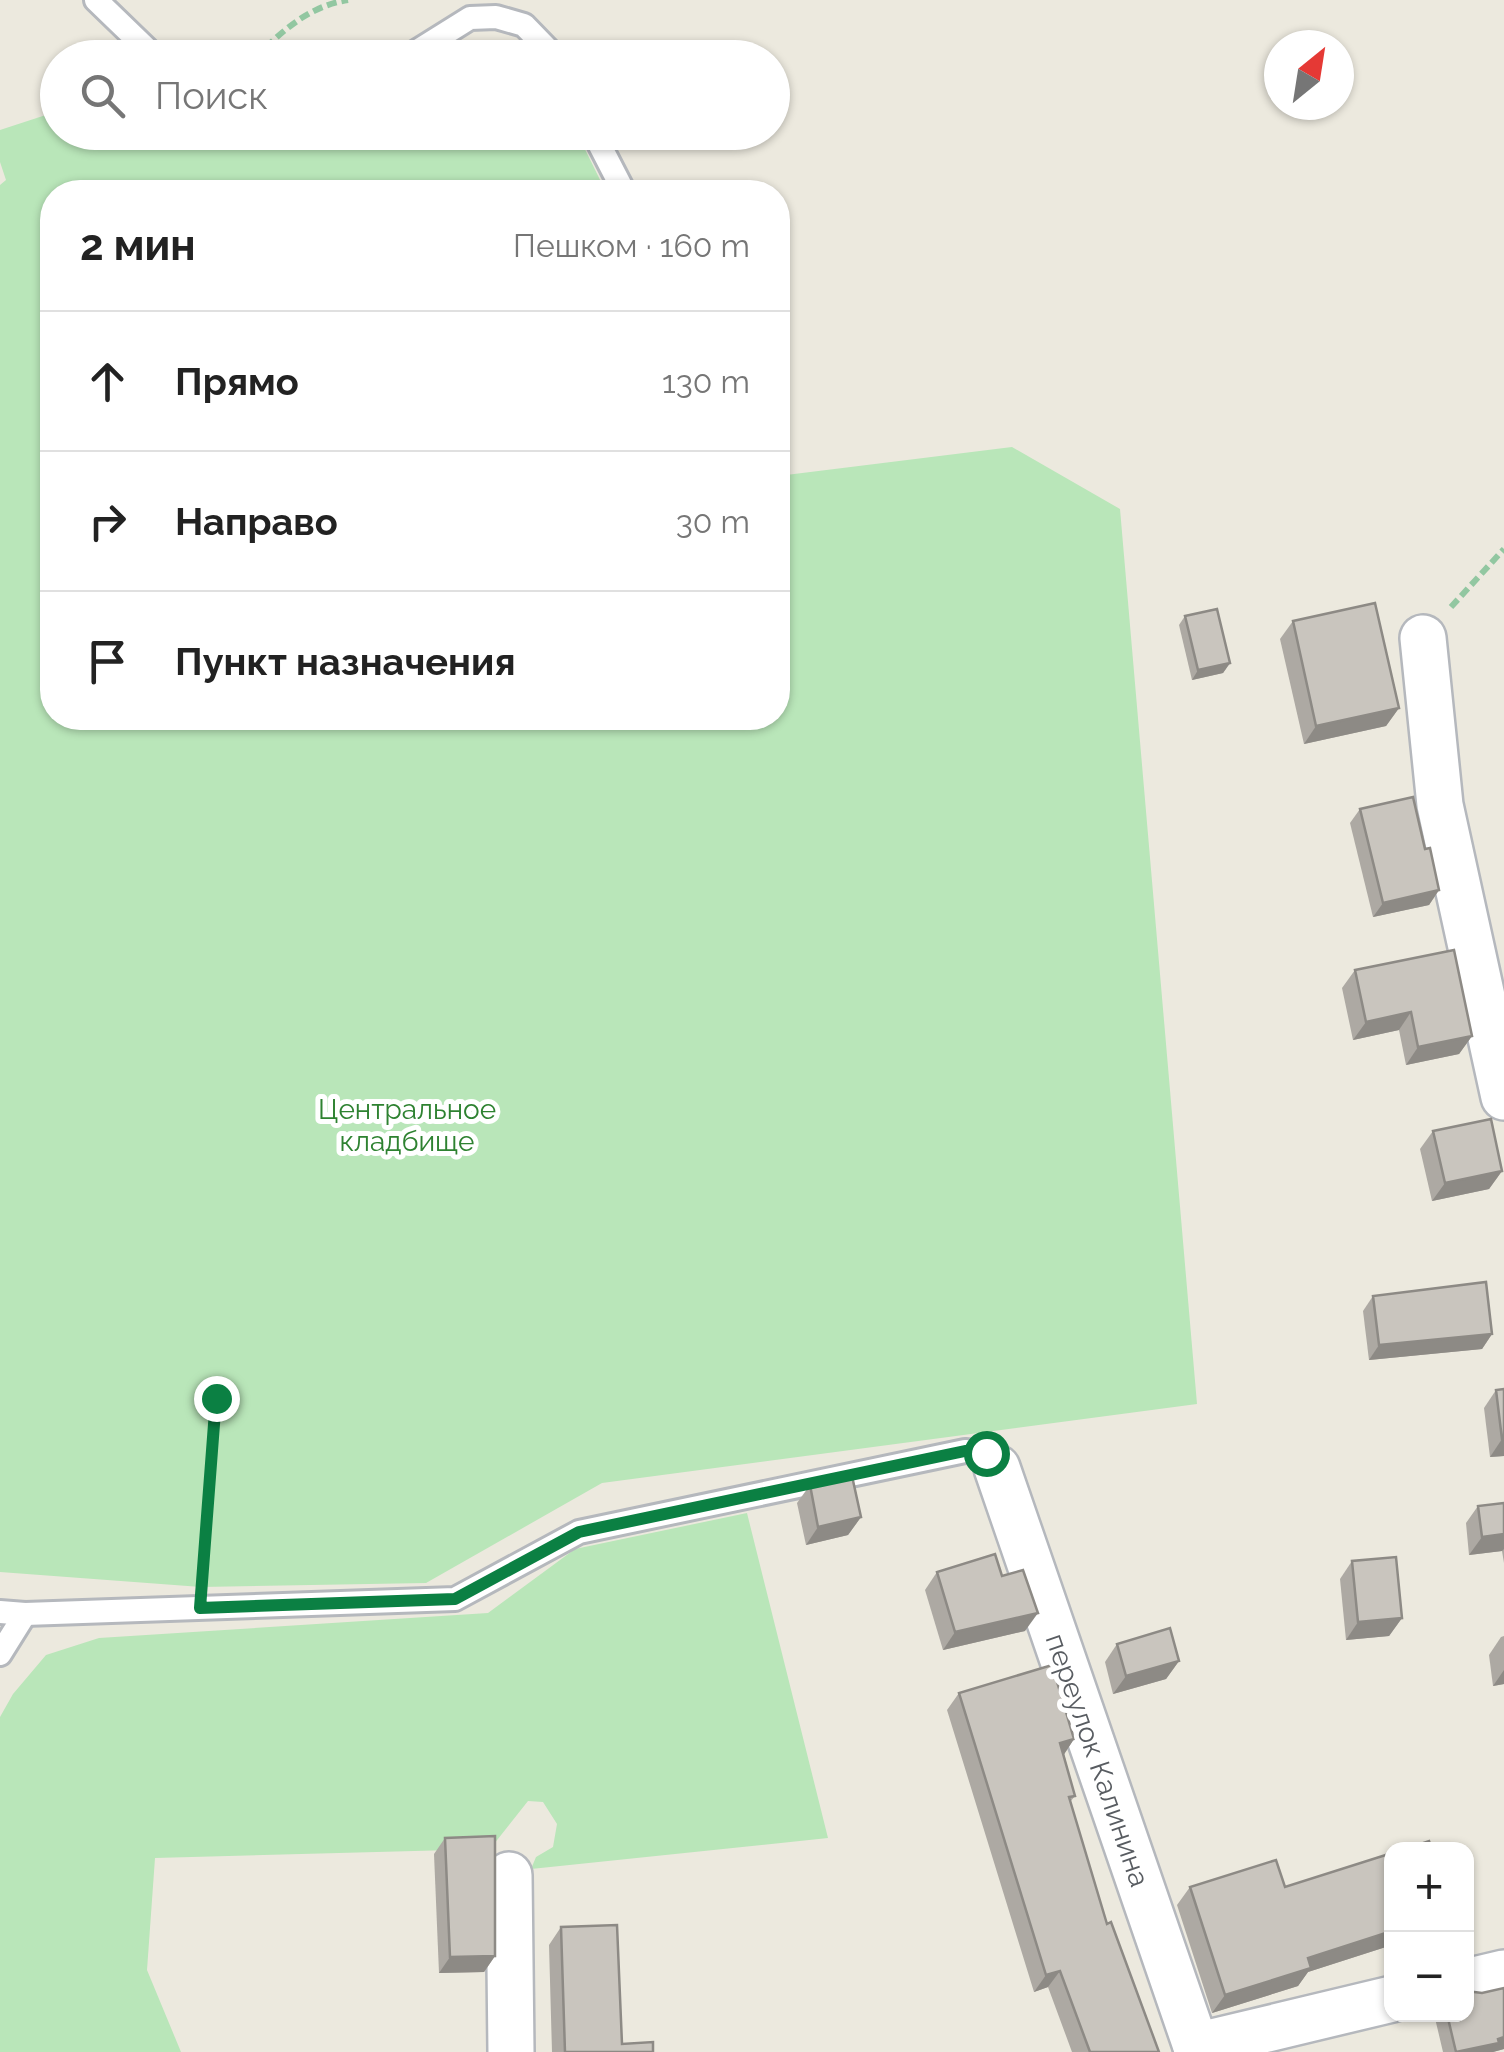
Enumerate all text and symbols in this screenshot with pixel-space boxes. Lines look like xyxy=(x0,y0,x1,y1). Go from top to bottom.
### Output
north arrow xyxy=(1264,30,1354,120)
search box xyxy=(40,40,790,150)
icon: search xyxy=(75,68,130,123)
text: Поиск xyxy=(155,73,268,118)
text: 2 мин xyxy=(80,221,196,270)
text: Пешком · 160 m xyxy=(513,227,750,264)
icon: ahead xyxy=(80,354,135,409)
text: Прямо xyxy=(175,359,299,404)
text: 130 m xyxy=(662,363,750,400)
icon: right xyxy=(80,494,135,549)
text: Направо xyxy=(175,499,338,544)
text: 30 m xyxy=(676,503,750,540)
icon: arrive xyxy=(80,634,135,689)
text: Пункт назначения xyxy=(175,639,516,684)
park label: Центральное кладбище xyxy=(318,1093,496,1158)
route end xyxy=(194,1376,240,1422)
route start xyxy=(964,1431,1010,1477)
street label: переулок Калинина xyxy=(1039,1629,1156,1891)
map controls xyxy=(1384,1842,1474,2022)
button: + xyxy=(1384,1842,1474,1932)
button: − xyxy=(1384,1932,1474,2022)

